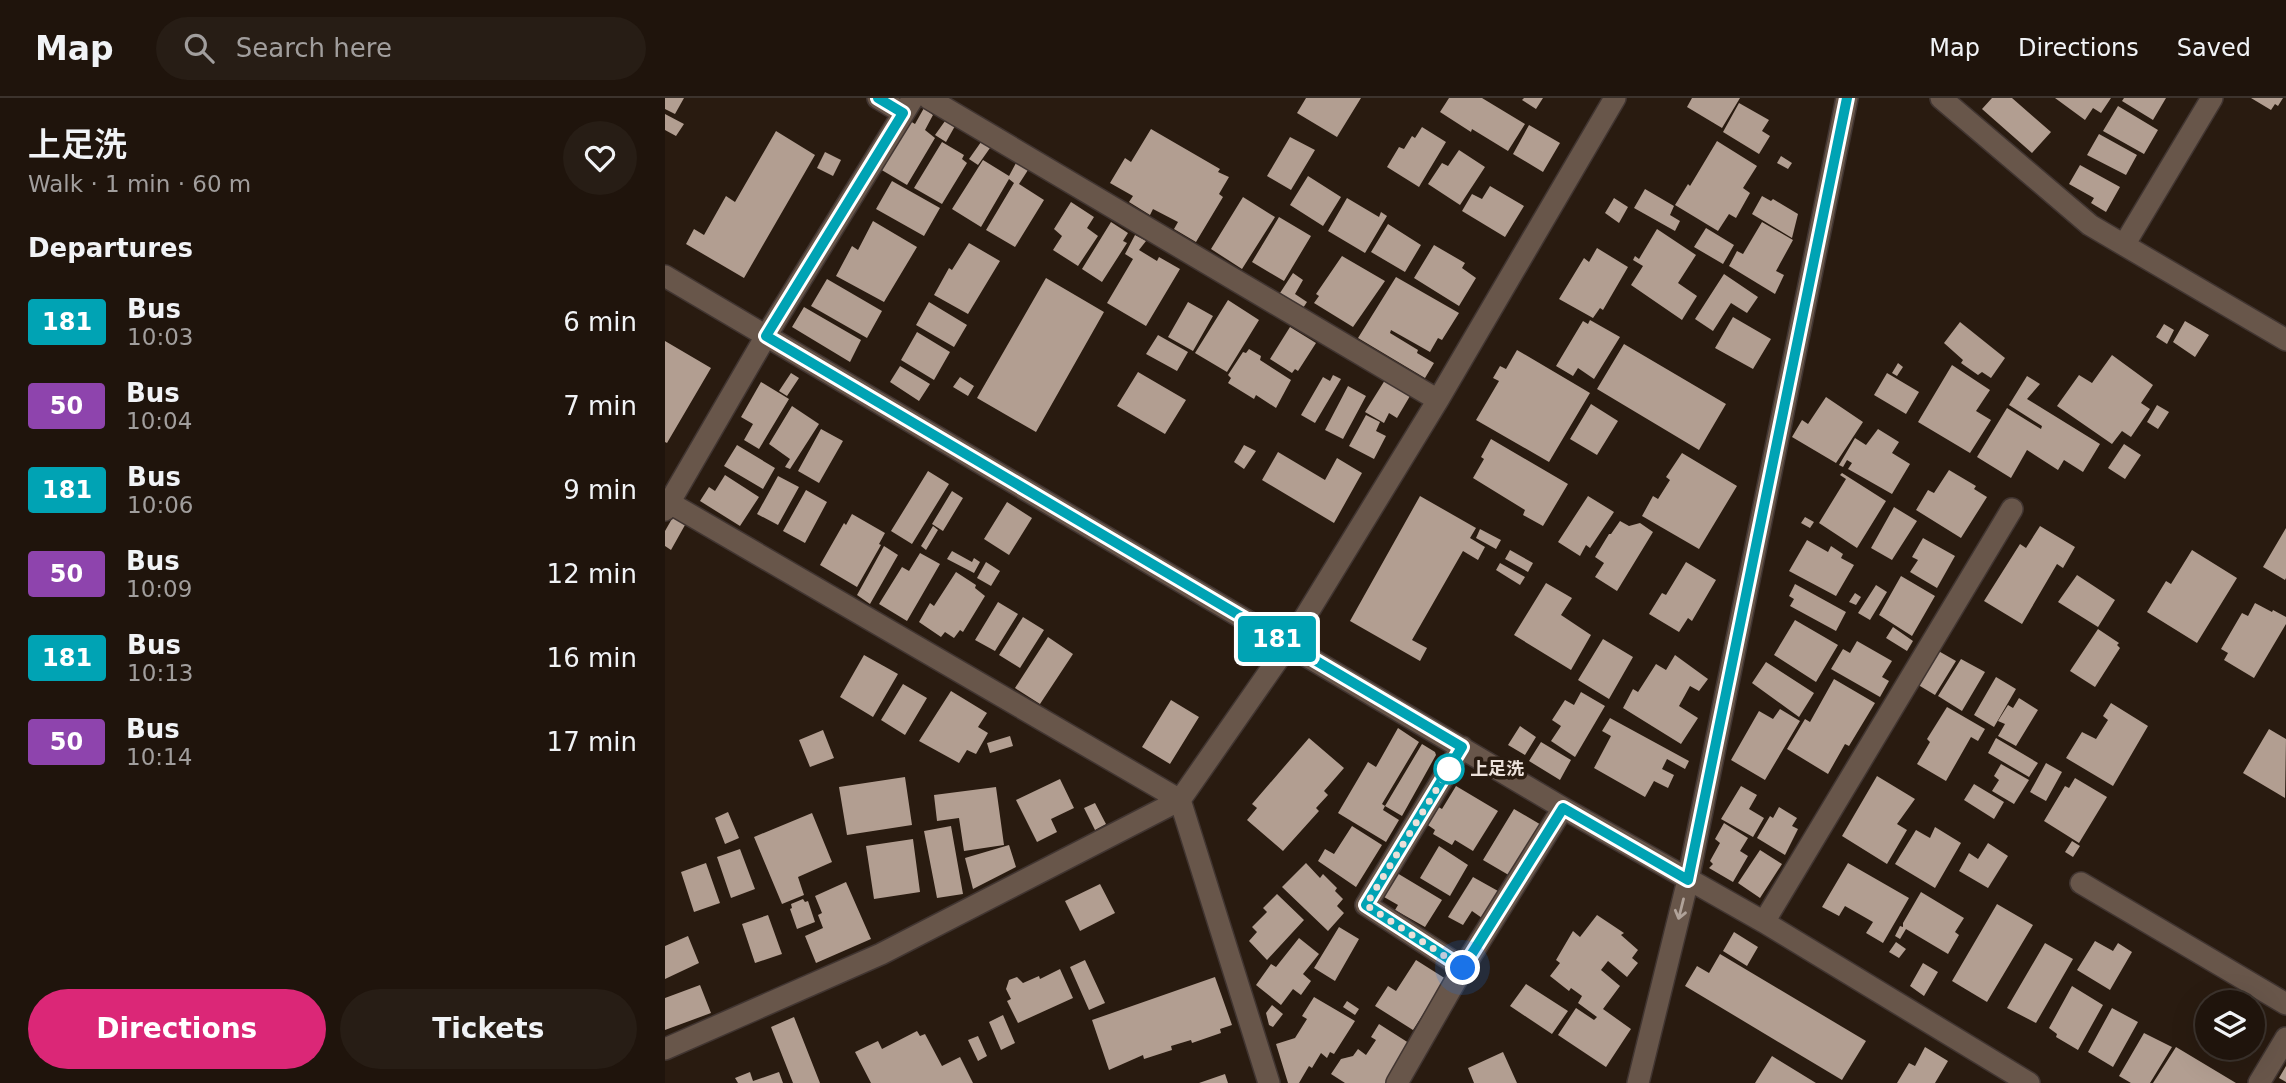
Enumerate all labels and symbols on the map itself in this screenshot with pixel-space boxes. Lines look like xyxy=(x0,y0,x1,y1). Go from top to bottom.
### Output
line badge: 181 xyxy=(1237,616,1317,662)
marker: 上足洗 xyxy=(1434,754,1464,784)
place label: 上足洗 xyxy=(1470,758,1524,779)
one-way arrow xyxy=(1674,897,1687,920)
your location xyxy=(1445,950,1480,985)

